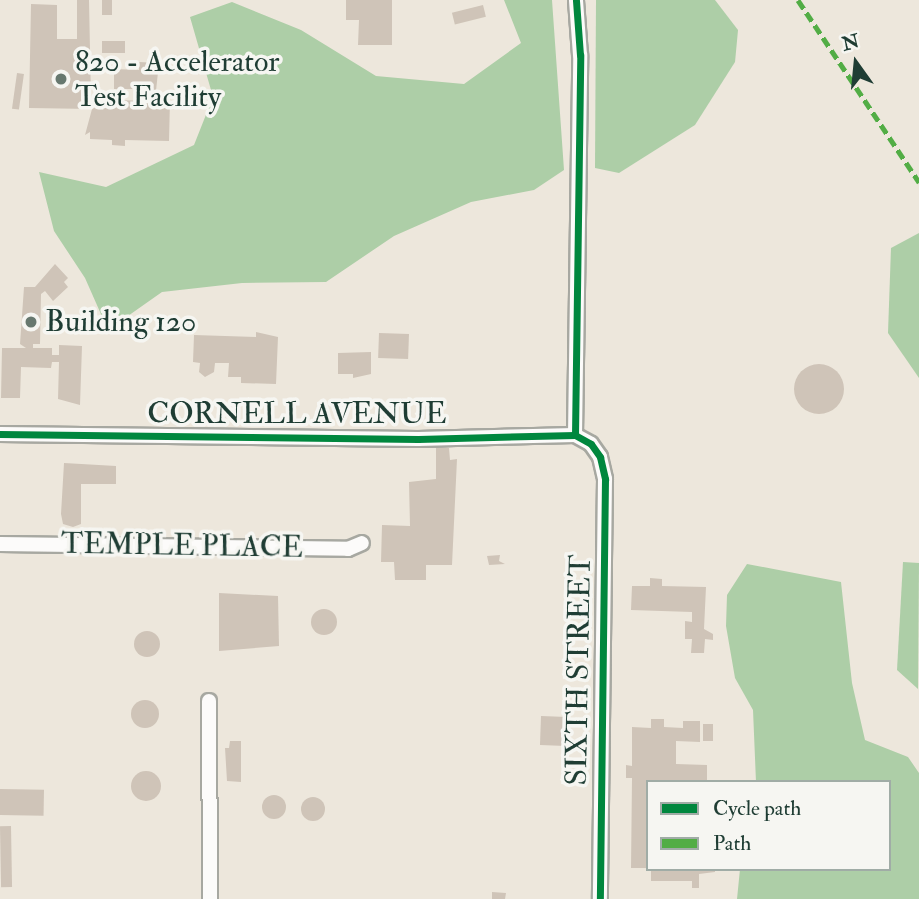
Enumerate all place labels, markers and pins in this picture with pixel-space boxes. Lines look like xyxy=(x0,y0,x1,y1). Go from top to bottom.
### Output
place label: 820 - Accelerator Test Facility xyxy=(75,44,280,114)
marker: 820 - Accelerator Test Facility xyxy=(53,71,69,87)
place label: Building 120 xyxy=(45,304,196,340)
marker: Building 120 xyxy=(23,314,39,330)

